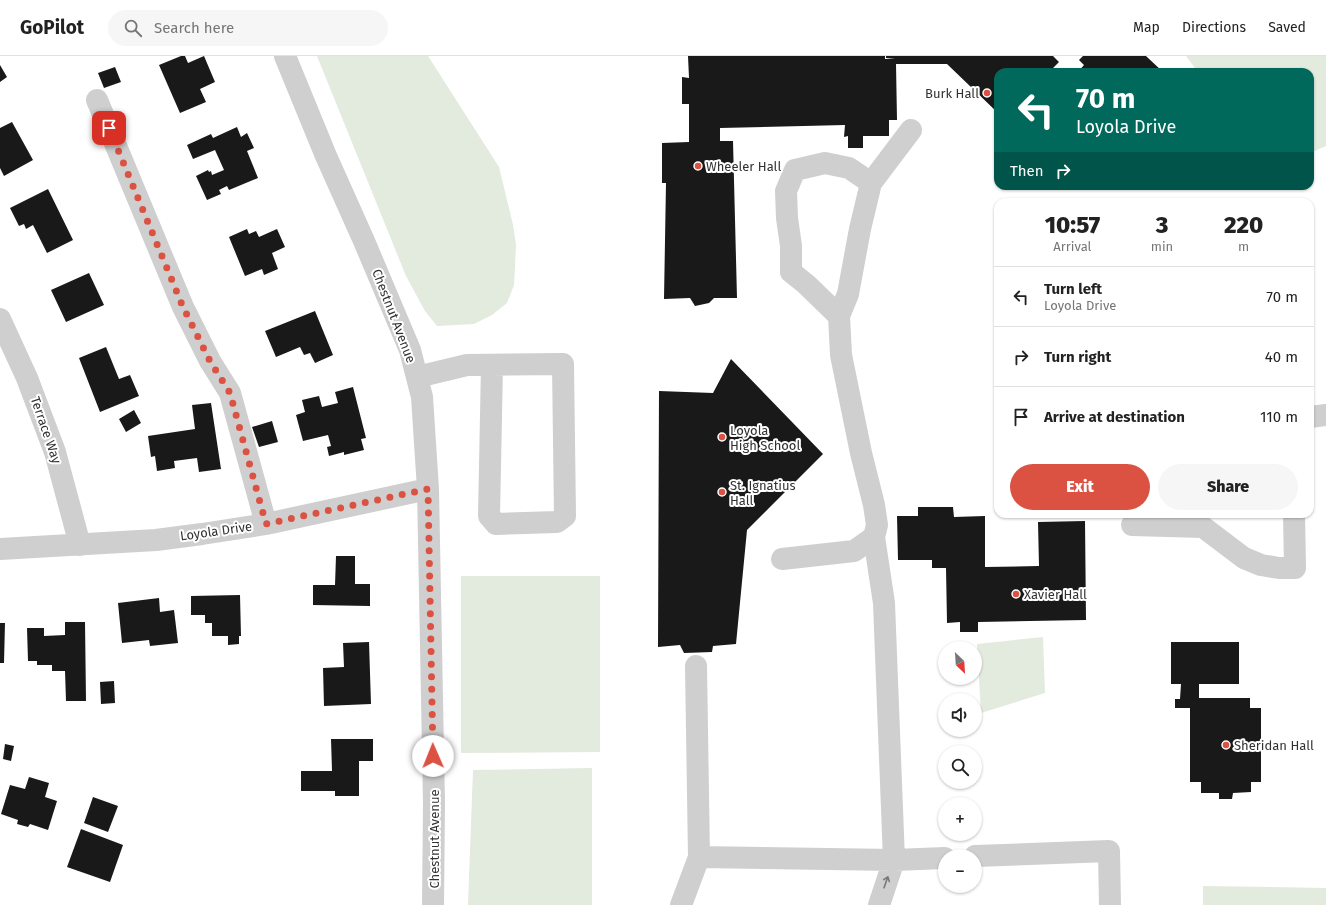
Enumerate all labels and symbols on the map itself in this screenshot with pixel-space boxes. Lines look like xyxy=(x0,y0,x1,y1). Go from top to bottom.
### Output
place label: Burk Hall xyxy=(925,86,979,101)
marker: Burk Hall xyxy=(982,88,992,98)
pin xyxy=(92,111,126,145)
place label: Wheeler Hall xyxy=(706,159,781,174)
marker: Wheeler Hall xyxy=(693,161,703,171)
street label: Chestnut Avenue xyxy=(369,267,419,365)
street label: Terrace Way xyxy=(28,395,65,466)
place label: Loyola High School xyxy=(730,423,800,453)
marker: Loyola High School xyxy=(717,432,727,442)
place label: St. Ignatius Hall xyxy=(730,478,796,508)
marker: St. Ignatius Hall xyxy=(717,487,727,497)
street label: Loyola Drive xyxy=(179,519,253,543)
place label: Xavier Hall xyxy=(1024,587,1087,602)
marker: Xavier Hall xyxy=(1011,589,1021,599)
north arrow xyxy=(938,641,982,685)
position arrow xyxy=(412,735,454,777)
place label: Sheridan Hall xyxy=(1234,738,1314,753)
marker: Sheridan Hall xyxy=(1221,740,1231,750)
street label: Chestnut Avenue xyxy=(427,789,442,889)
one-way arrow xyxy=(883,876,890,889)

